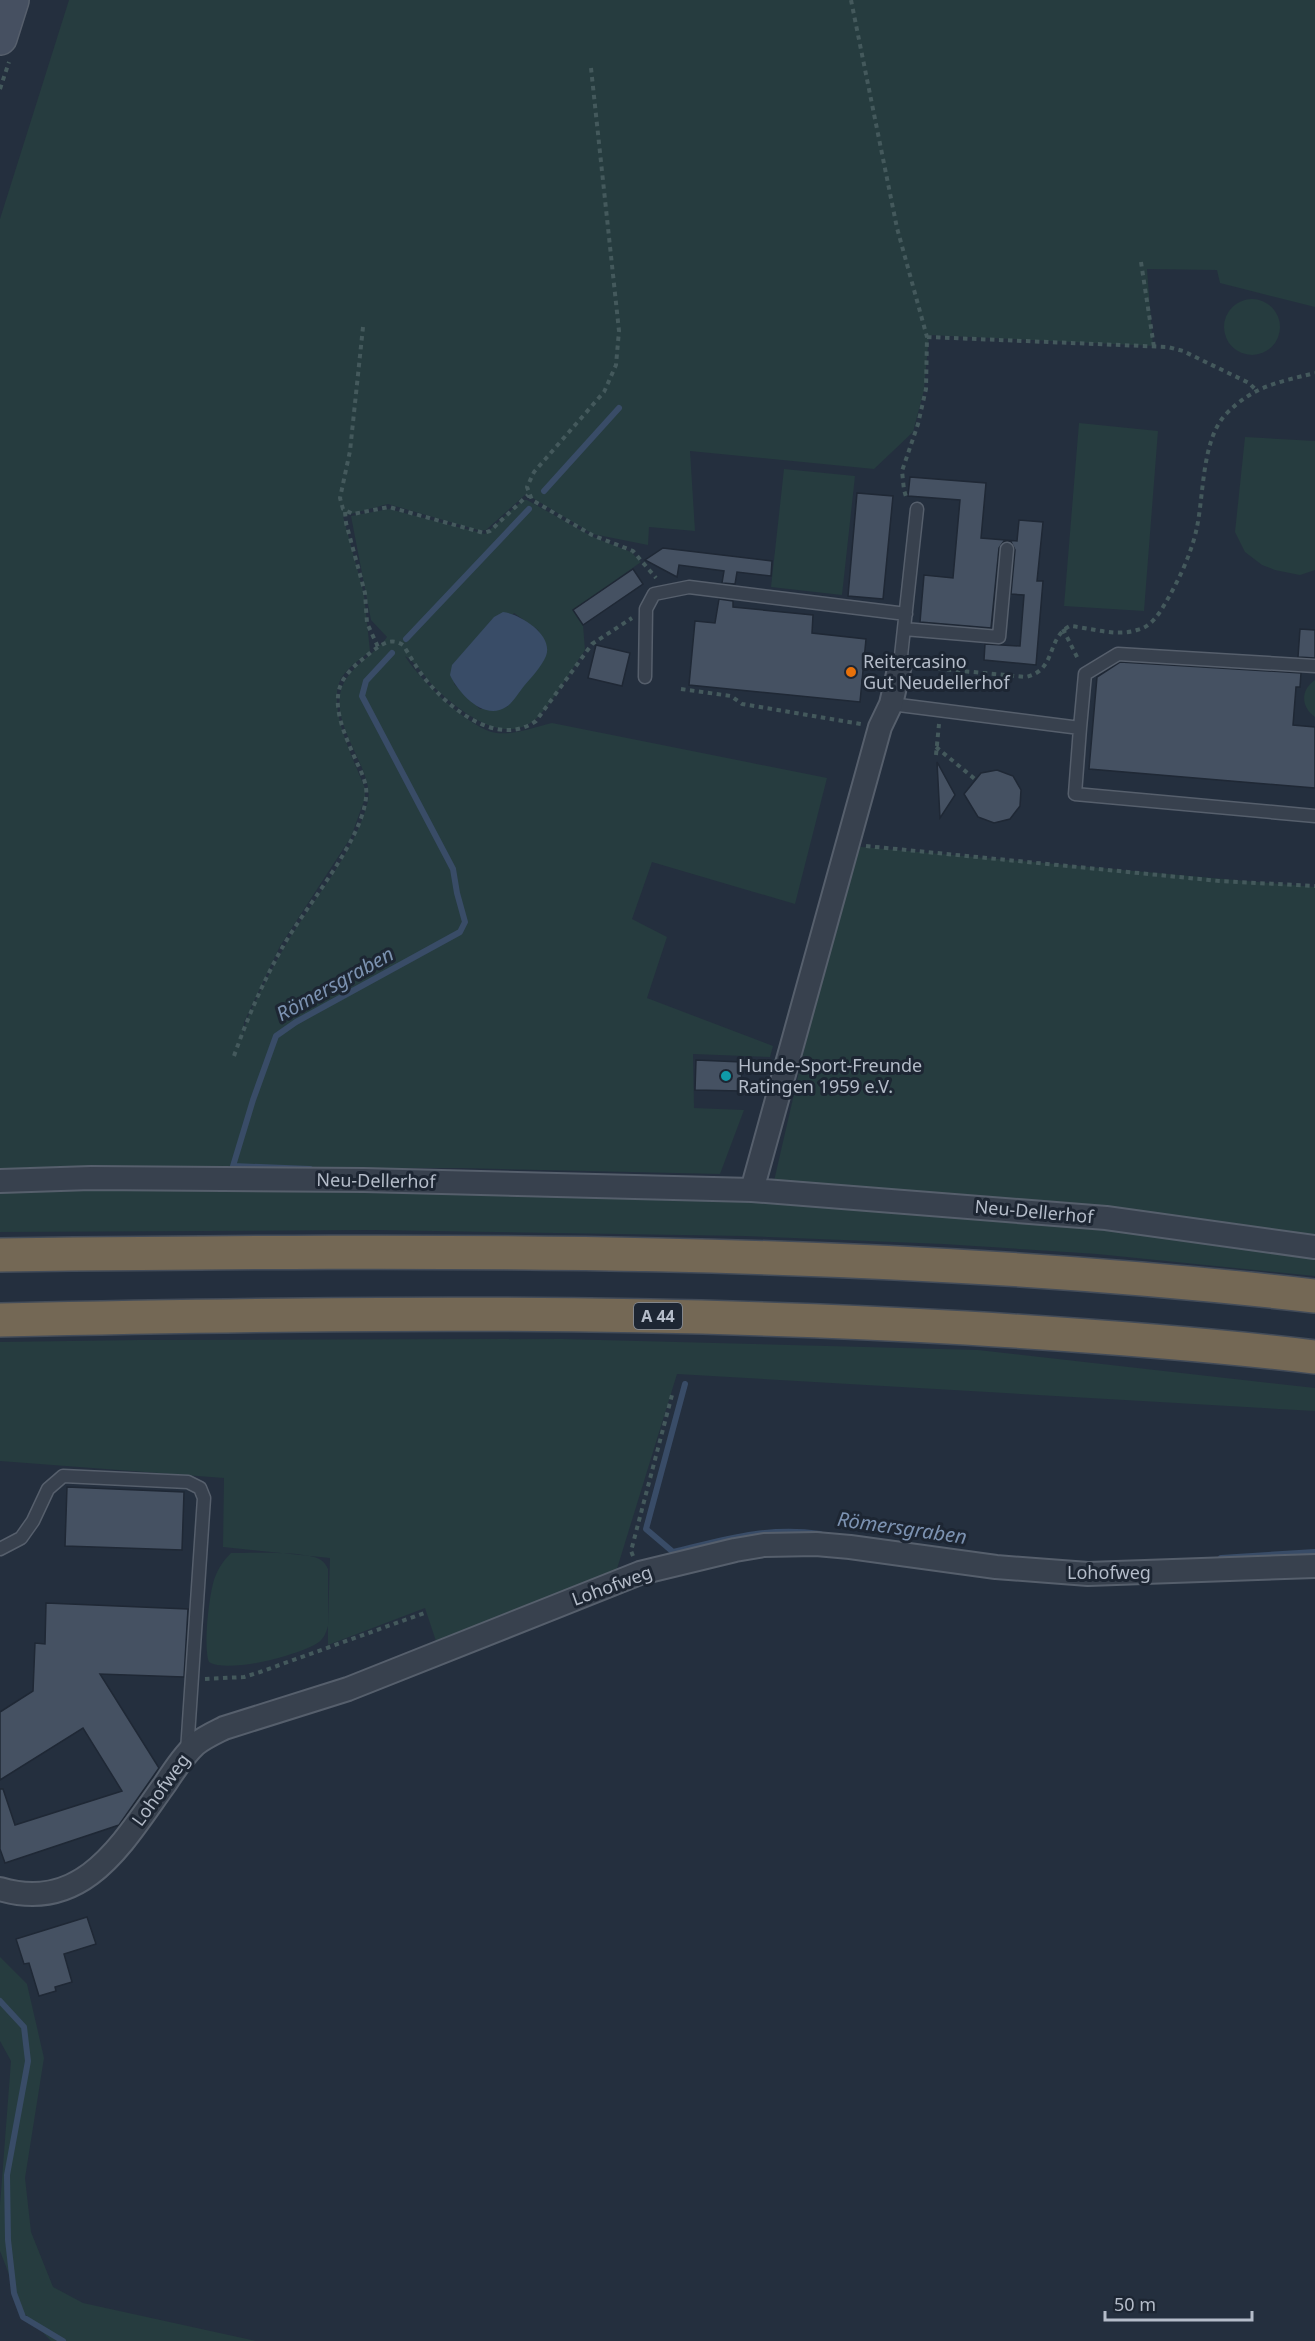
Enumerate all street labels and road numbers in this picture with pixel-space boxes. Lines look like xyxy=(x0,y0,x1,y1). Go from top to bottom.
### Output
street label: Neu-Dellerhof xyxy=(316,1167,437,1193)
street label: Neu-Dellerhof xyxy=(974,1194,1095,1228)
road number: A 44 xyxy=(634,1303,682,1329)
street label: Lohofweg xyxy=(568,1559,655,1611)
street label: Lohofweg xyxy=(1067,1560,1151,1584)
street label: Lohofweg xyxy=(126,1748,195,1830)

